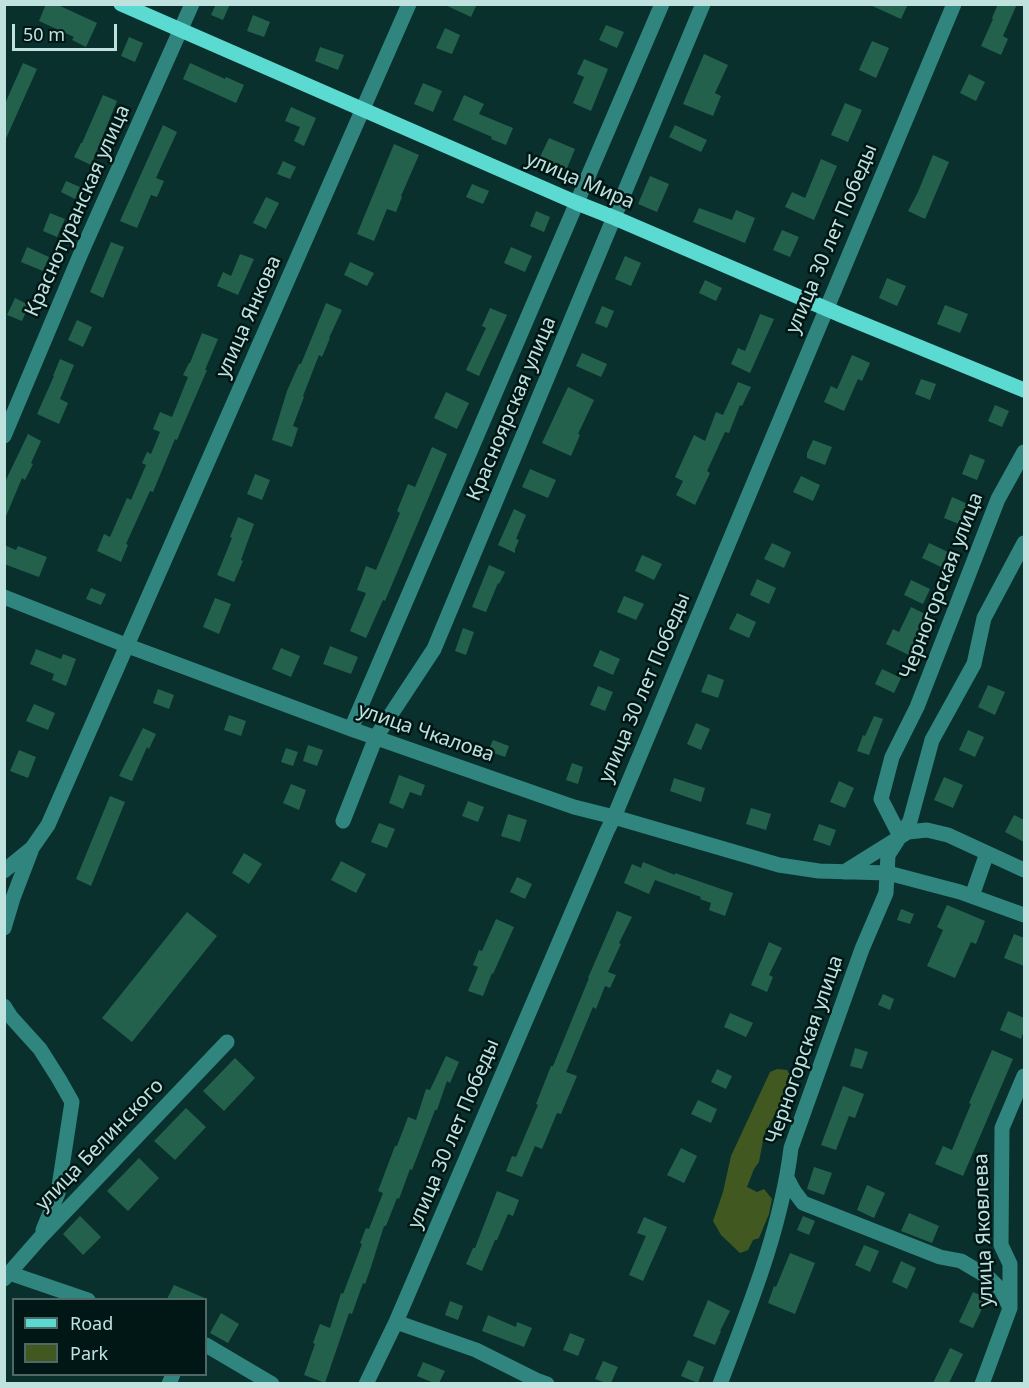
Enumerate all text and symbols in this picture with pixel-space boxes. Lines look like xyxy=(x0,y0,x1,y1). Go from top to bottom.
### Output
scale bar xyxy=(15,12,120,50)
text: 50 m xyxy=(23,22,65,46)
street label: Краснотуранская улица xyxy=(20,101,136,321)
street label: улица 30 лет Победы xyxy=(781,141,883,337)
street label: улица Мира xyxy=(522,147,638,215)
street label: улица Янкова xyxy=(211,252,287,382)
street label: Красноярская улица xyxy=(462,313,562,505)
street label: Черногорская улица xyxy=(895,489,989,683)
street label: улица 30 лет Победы xyxy=(594,590,696,786)
street label: улица Чкалова xyxy=(355,698,497,768)
street label: Черногорская улица xyxy=(761,952,849,1148)
street label: улица 30 лет Победы xyxy=(403,1036,505,1232)
street label: улица Белинского xyxy=(31,1074,169,1216)
street label: улица Яковлева xyxy=(969,1153,999,1307)
legend xyxy=(12,1298,207,1376)
text: Road xyxy=(70,1311,113,1335)
text: Park xyxy=(70,1341,108,1365)

